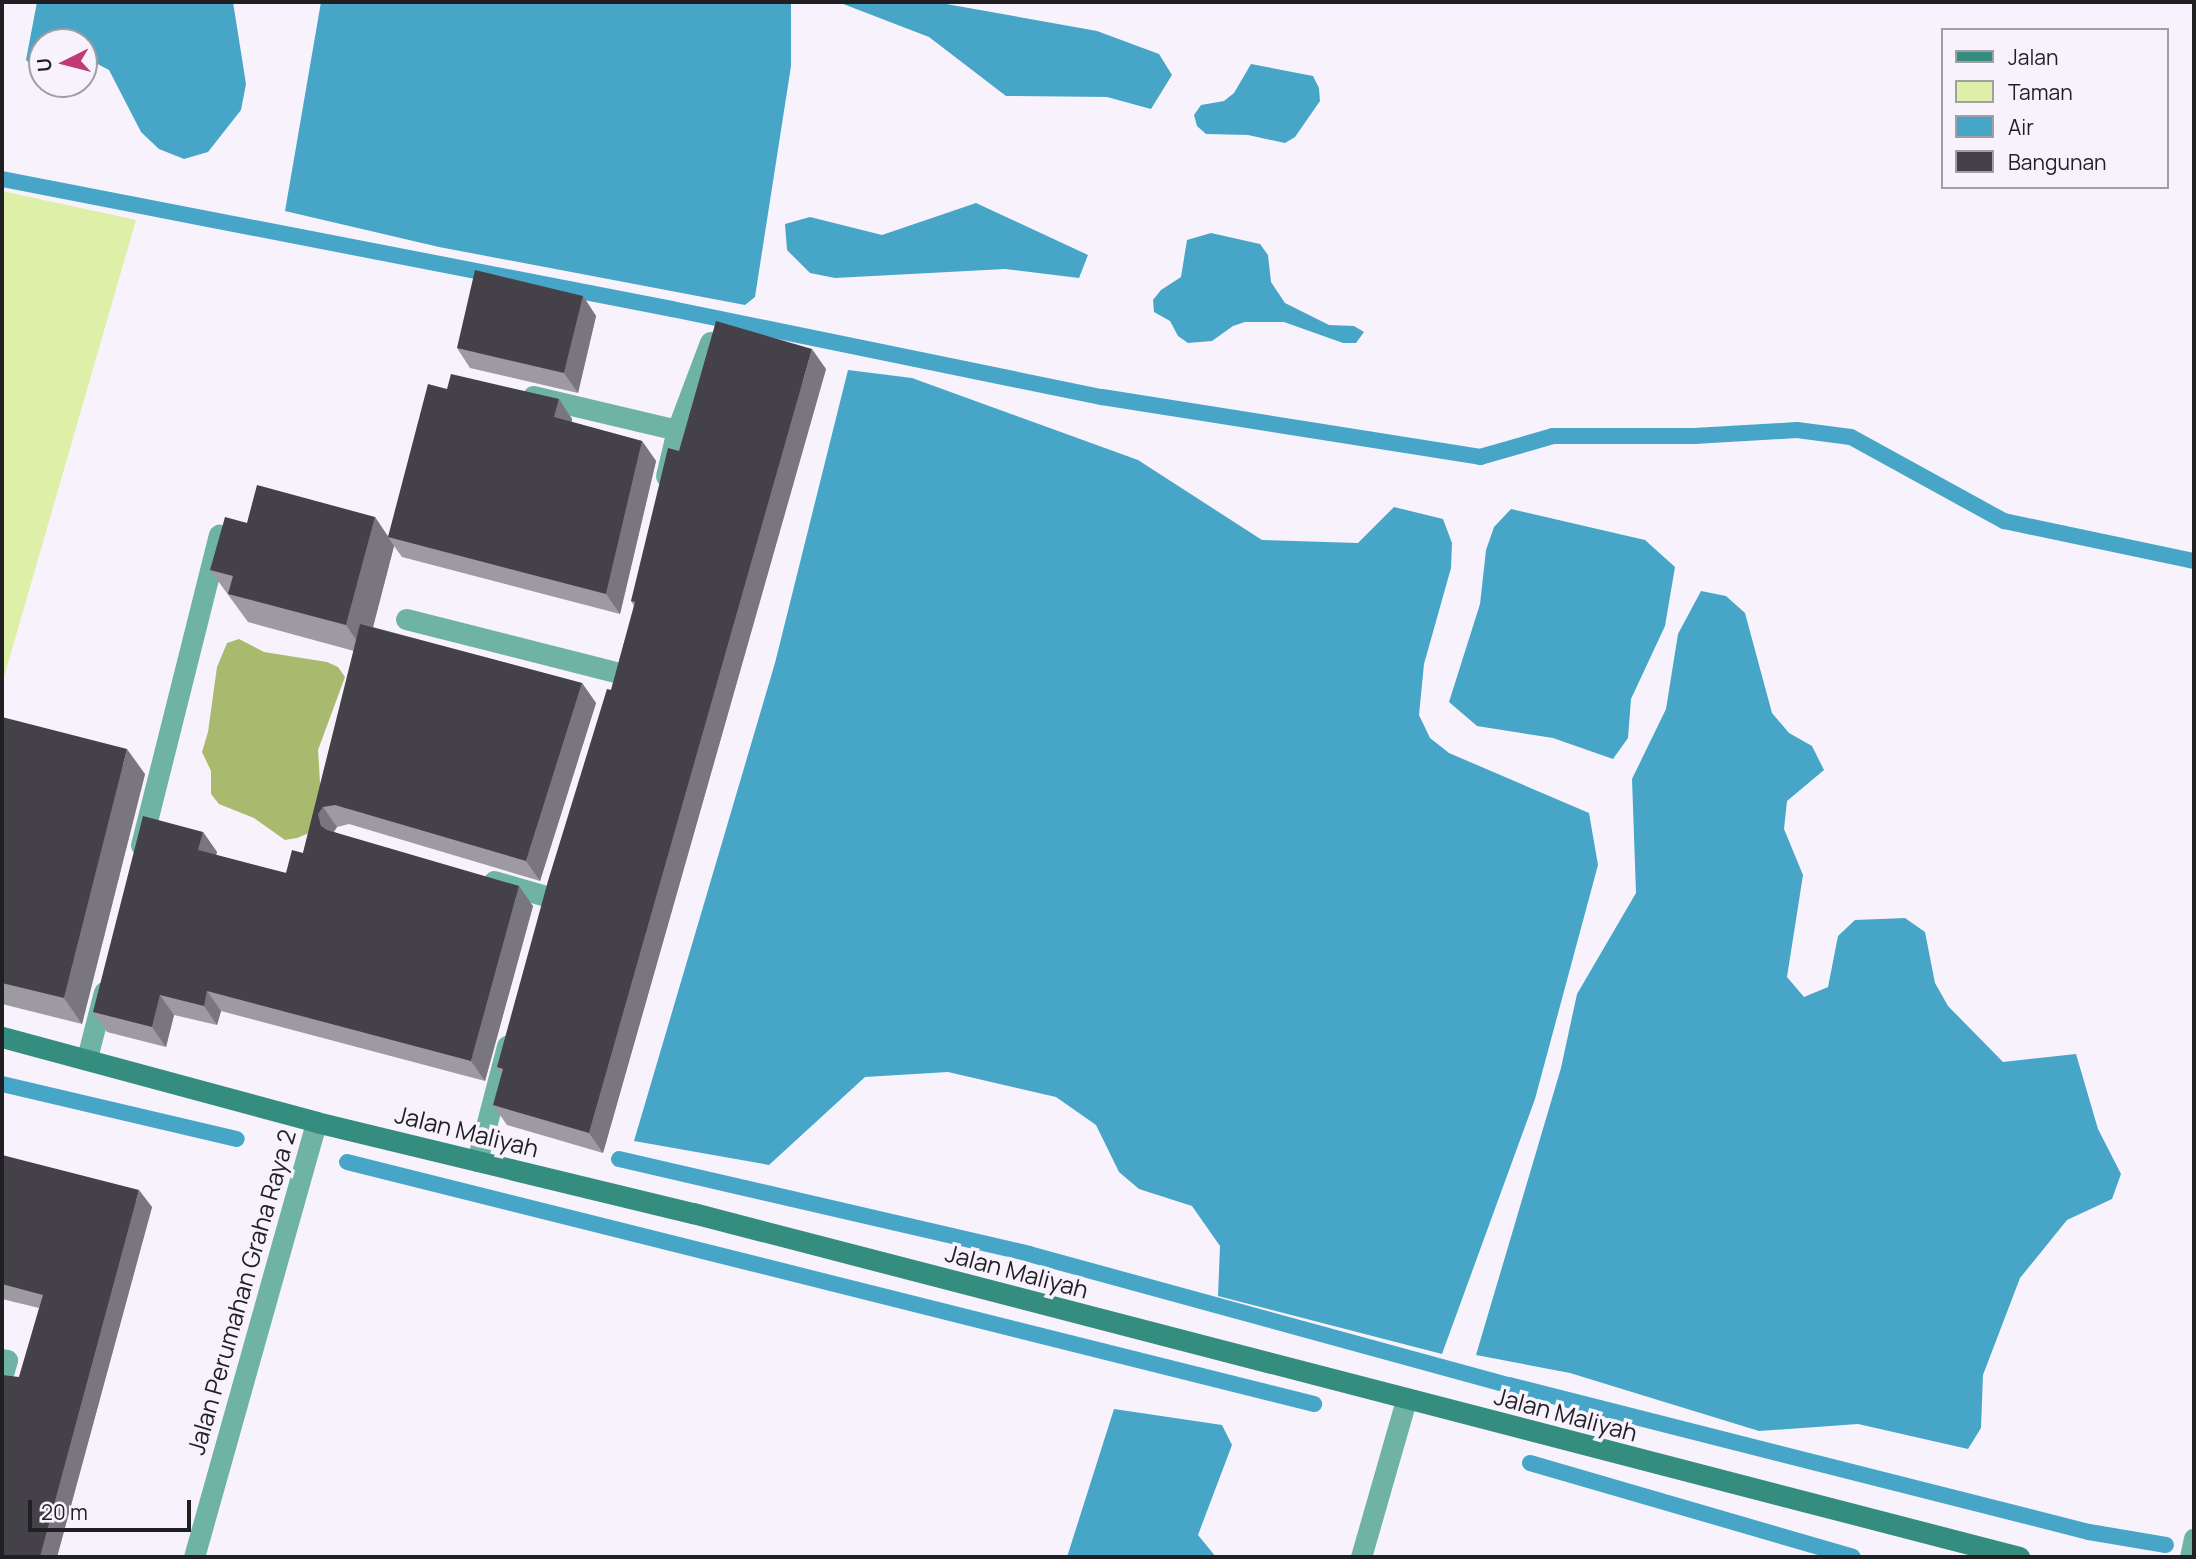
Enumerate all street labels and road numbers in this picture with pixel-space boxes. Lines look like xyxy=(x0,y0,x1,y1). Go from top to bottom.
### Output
street label: Jalan Maliyah xyxy=(392,1099,542,1163)
street label: Jalan Perumahan Graha Raya 2 xyxy=(181,1126,301,1458)
street label: Jalan Maliyah xyxy=(942,1238,1092,1304)
street label: Jalan Maliyah xyxy=(1491,1381,1641,1447)

